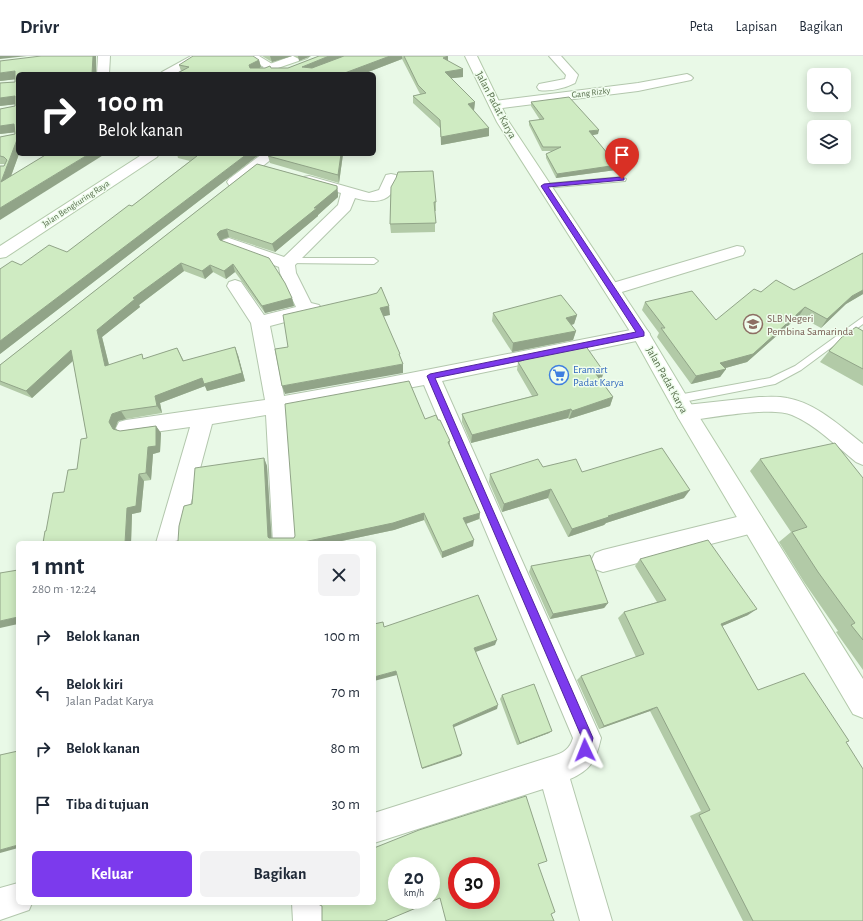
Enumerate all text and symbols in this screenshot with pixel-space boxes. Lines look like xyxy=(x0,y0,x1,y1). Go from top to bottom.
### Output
text: Drivr xyxy=(20,18,59,37)
text: Peta xyxy=(690,20,714,34)
text: Lapisan xyxy=(736,20,777,34)
text: Bagikan xyxy=(799,20,843,34)
map controls xyxy=(807,68,851,164)
button: search xyxy=(807,68,851,112)
street label: Jalan Padat Karya xyxy=(474,70,518,140)
street label: Gang Rizky xyxy=(571,86,611,100)
icon: right xyxy=(32,88,84,140)
text: 100 m xyxy=(98,89,164,117)
button: layers xyxy=(807,120,851,164)
text: Belok kanan xyxy=(98,122,183,140)
pin xyxy=(605,138,639,179)
icon: arrive xyxy=(611,144,633,166)
street label: Jalan Bengkuring Raya xyxy=(41,179,111,229)
school or university icon: SLB Negeri Pembina Samarinda xyxy=(742,313,764,335)
place label: SLB Negeri Pembina Samarinda xyxy=(767,313,853,337)
street label: Jalan Padat Karya xyxy=(644,345,690,415)
supermarket icon: Eramart Padat Karya xyxy=(548,364,570,386)
place label: Eramart Padat Karya xyxy=(573,364,624,388)
button: close xyxy=(318,554,360,596)
text: 1 mnt xyxy=(32,555,84,579)
text: 280 m · 12:24 xyxy=(32,583,96,596)
icon: right xyxy=(32,626,54,648)
text: Belok kanan xyxy=(66,629,140,644)
text: 100 m xyxy=(325,629,360,644)
text: Belok kiri xyxy=(66,677,123,692)
icon: left xyxy=(32,682,54,704)
text: 70 m xyxy=(331,685,360,700)
text: Jalan Padat Karya xyxy=(66,695,154,708)
position arrow xyxy=(564,729,606,771)
icon: right xyxy=(32,738,54,760)
text: Belok kanan xyxy=(66,741,140,756)
text: 80 m xyxy=(330,741,360,756)
icon: arrive xyxy=(32,794,54,816)
text: Tiba di tujuan xyxy=(66,797,149,812)
text: 30 m xyxy=(331,797,360,812)
button: Keluar xyxy=(32,851,192,897)
button: Bagikan xyxy=(200,851,360,897)
speed limit sign: 30 xyxy=(448,857,500,909)
text: 20 xyxy=(404,868,424,888)
text: km/h xyxy=(404,888,424,898)

